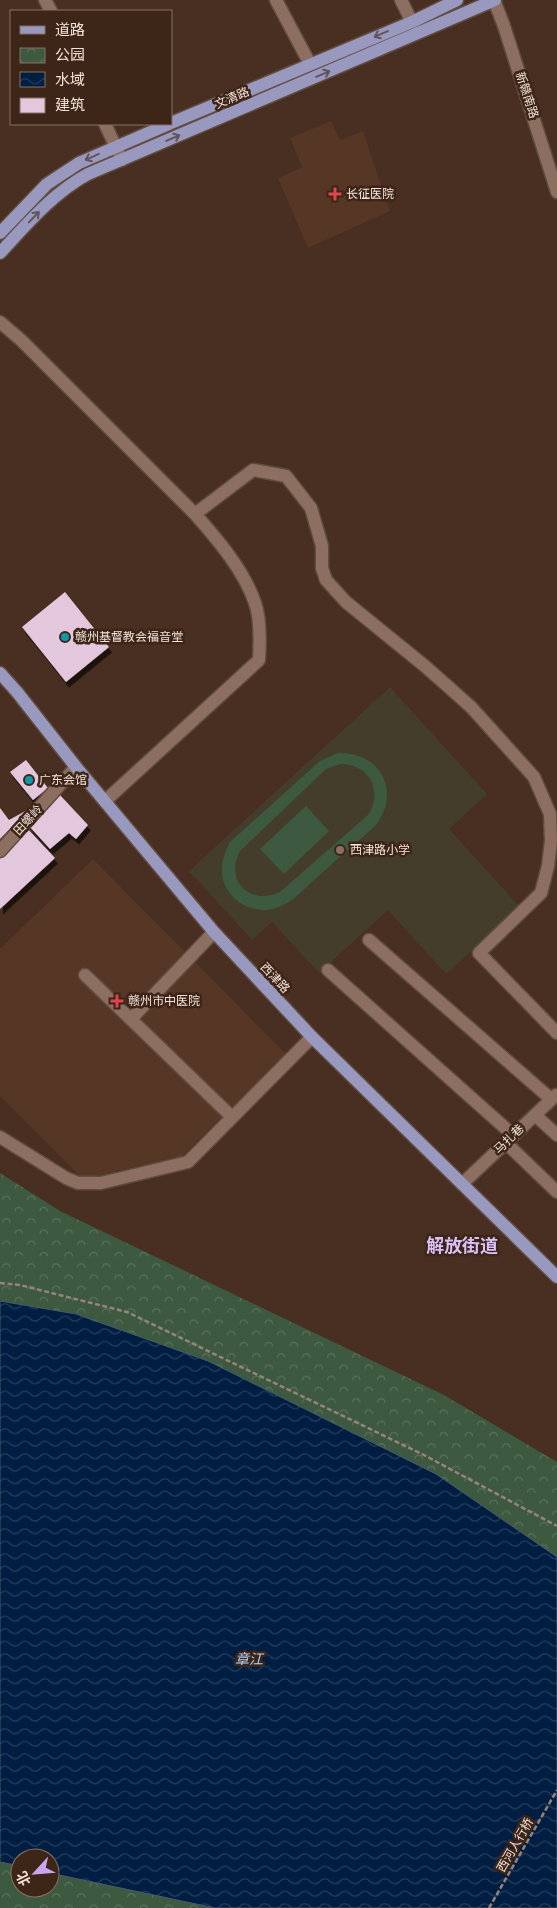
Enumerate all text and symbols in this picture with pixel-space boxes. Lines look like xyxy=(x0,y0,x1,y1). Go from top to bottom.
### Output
legend xyxy=(10,10,172,125)
text: 道路 xyxy=(55,21,85,38)
one-way arrow xyxy=(374,30,389,40)
text: 公园 xyxy=(55,46,85,63)
one-way arrow xyxy=(315,69,330,79)
street label: 新赣南路 xyxy=(513,70,541,120)
text: 水域 xyxy=(55,71,85,88)
street label: 文清路 xyxy=(213,85,251,111)
text: 建筑 xyxy=(55,96,85,113)
one-way arrow xyxy=(165,132,180,142)
one-way arrow xyxy=(85,153,100,162)
marker: 长征医院 xyxy=(328,187,342,201)
place label: 长征医院 xyxy=(346,187,394,201)
one-way arrow xyxy=(28,211,40,224)
place label: 赣州基督教会福音堂 xyxy=(75,630,183,644)
marker: 赣州基督教会福音堂 xyxy=(59,631,71,643)
place label: 广东会馆 xyxy=(39,773,87,787)
marker: 广东会馆 xyxy=(23,774,35,786)
street label: 田螺岭 xyxy=(11,802,45,838)
place label: 西津路小学 xyxy=(350,843,410,857)
marker: 西津路小学 xyxy=(334,844,346,856)
street label: 西津路 xyxy=(258,960,292,996)
marker: 赣州市中医院 xyxy=(110,994,124,1008)
place label: 赣州市中医院 xyxy=(128,994,200,1008)
street label: 马扎巷 xyxy=(491,1121,527,1157)
district label: 解放街道 xyxy=(426,1236,498,1256)
water label: 章江 xyxy=(235,1651,265,1667)
street label: 西河人行桥 xyxy=(494,1816,536,1874)
north arrow xyxy=(10,1848,60,1898)
text: 北 xyxy=(13,1869,34,1888)

